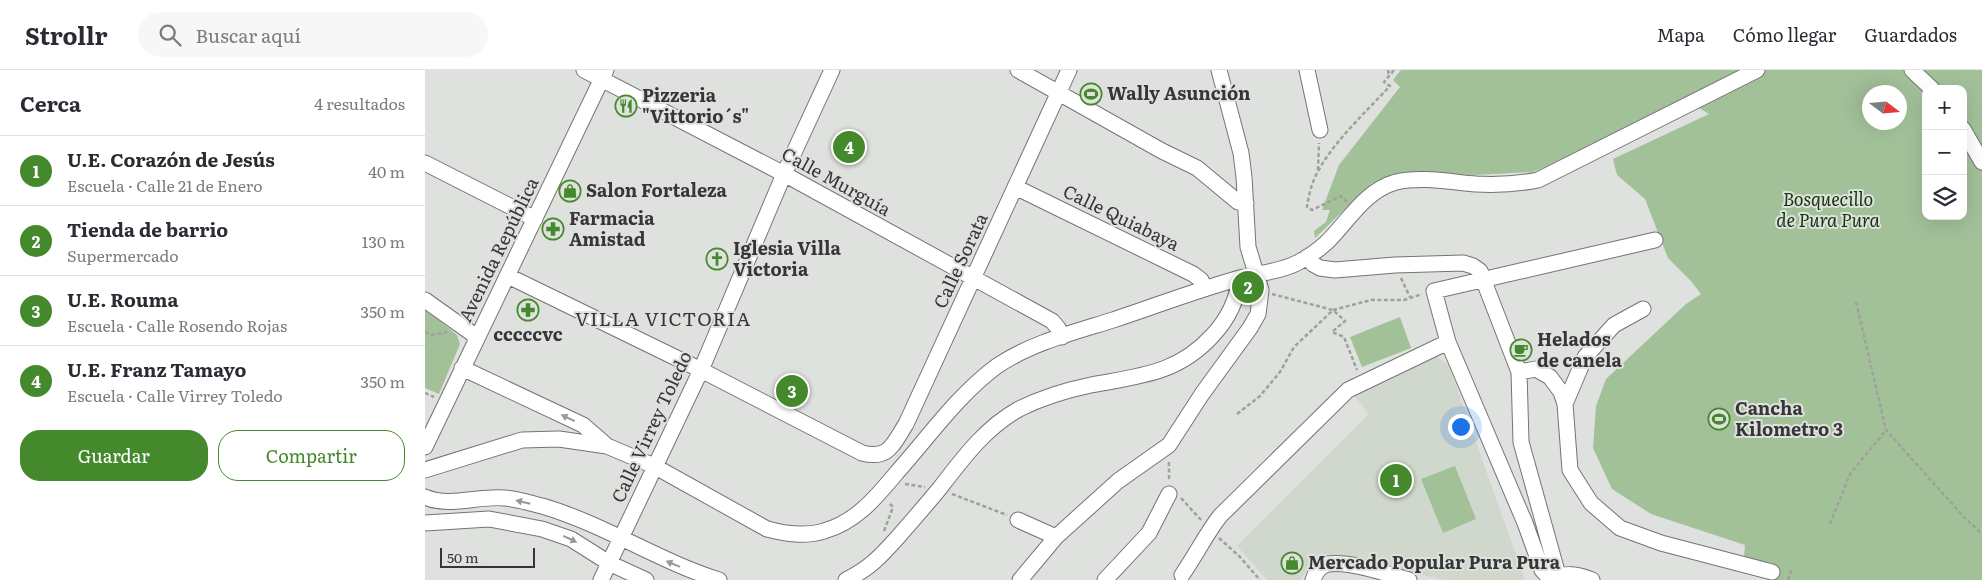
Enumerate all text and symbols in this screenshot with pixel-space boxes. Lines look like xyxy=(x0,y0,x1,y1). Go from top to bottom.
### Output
search box xyxy=(138,12,488,57)
text: Strollr xyxy=(25,17,108,52)
icon: search xyxy=(156,21,184,49)
text: Buscar aquí xyxy=(196,21,301,49)
text: Mapa xyxy=(1657,21,1705,48)
text: Cómo llegar xyxy=(1733,21,1836,48)
text: Guardados xyxy=(1864,21,1957,48)
place label: Wally Asunción xyxy=(1107,79,1251,106)
place label: Pizzeria "Vittorio´s" xyxy=(642,81,749,129)
sports icon: Wally Asunción xyxy=(1079,82,1103,106)
north arrow xyxy=(1862,85,1907,130)
map controls xyxy=(1922,85,1967,220)
button: + xyxy=(1922,85,1967,130)
text: Cerca xyxy=(20,87,81,118)
text: 4 resultados xyxy=(314,91,405,115)
restaurant icon: Pizzeria "Vittorio´s" xyxy=(614,94,638,118)
pin: 4 xyxy=(833,128,865,166)
button: − xyxy=(1922,130,1967,175)
street label: Calle Murguía xyxy=(777,140,897,222)
text: U.E. Corazón de Jesús xyxy=(67,145,275,173)
text: 1 xyxy=(33,159,39,183)
text: 40 m xyxy=(368,159,405,183)
street label: Avenida República xyxy=(451,172,545,326)
text: Escuela · Calle 21 de Enero xyxy=(67,173,263,197)
button: layers xyxy=(1922,175,1967,220)
place label: Salon Fortaleza xyxy=(586,176,728,203)
street label: Calle Quiabaya xyxy=(1059,177,1185,257)
shop icon: Salon Fortaleza xyxy=(558,179,582,203)
park label: Bosquecillo de Pura Pura xyxy=(1776,185,1880,233)
place label: Farmacia Amistad xyxy=(569,204,655,252)
street label: Calle Sorata xyxy=(926,208,994,313)
text: Tienda de barrio xyxy=(67,215,228,243)
pharmacy icon: Farmacia Amistad xyxy=(541,217,565,241)
text: 2 xyxy=(32,229,40,253)
text: 130 m xyxy=(362,229,405,253)
place label: Iglesia Villa Victoria xyxy=(733,234,841,282)
text: Supermercado xyxy=(67,243,179,267)
church icon: Iglesia Villa Victoria xyxy=(705,247,729,271)
pin: 2 xyxy=(1232,268,1264,306)
text: U.E. Rouma xyxy=(67,285,179,313)
pharmacy icon: cccccvc xyxy=(516,298,540,322)
text: 3 xyxy=(32,299,40,323)
text: 350 m xyxy=(360,299,405,323)
district label: VILLA VICTORIA xyxy=(575,304,751,332)
text: Escuela · Calle Rosendo Rojas xyxy=(67,313,287,337)
place label: cccccvc xyxy=(493,320,563,347)
place label: Helados de canela xyxy=(1537,325,1622,373)
cafe icon: Helados de canela xyxy=(1509,338,1533,362)
street label: Calle Virrey Toledo xyxy=(604,346,698,507)
text: U.E. Franz Tamayo xyxy=(67,355,246,383)
text: 4 xyxy=(31,369,41,393)
text: 350 m xyxy=(360,369,405,393)
pin: 3 xyxy=(776,372,808,410)
text: Escuela · Calle Virrey Toledo xyxy=(67,383,283,407)
place label: Cancha Kilometro 3 xyxy=(1735,394,1843,442)
sports icon: Cancha Kilometro 3 xyxy=(1707,407,1731,431)
one-way arrow xyxy=(561,413,575,421)
your location xyxy=(1448,414,1474,440)
button: Guardar xyxy=(20,430,208,481)
button: Compartir xyxy=(218,430,405,481)
pin: 1 xyxy=(1380,461,1412,499)
one-way arrow xyxy=(516,498,531,506)
one-way arrow xyxy=(562,535,577,544)
scale bar xyxy=(440,545,535,568)
text: 50 m xyxy=(447,547,479,567)
place label: Mercado Popular Pura Pura xyxy=(1308,548,1561,575)
shop icon: Mercado Popular Pura Pura xyxy=(1280,551,1304,575)
one-way arrow xyxy=(666,559,680,567)

